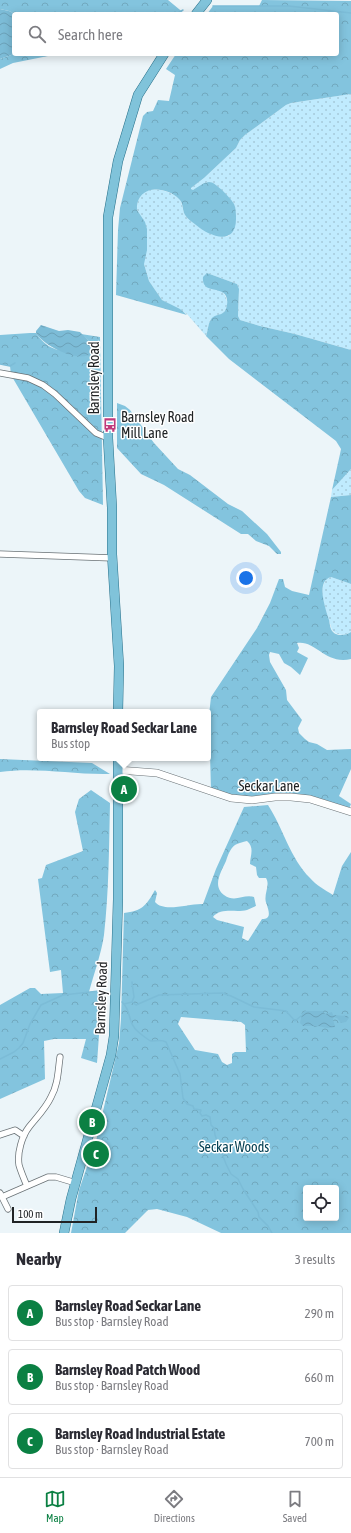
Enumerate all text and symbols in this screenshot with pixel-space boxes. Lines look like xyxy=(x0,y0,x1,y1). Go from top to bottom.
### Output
search box xyxy=(12,12,339,56)
icon: search xyxy=(26,23,48,45)
text: Search here xyxy=(58,26,123,43)
street label: Barnsley Road xyxy=(86,341,102,415)
place label: Barnsley Road Mill Lane xyxy=(121,409,194,441)
bus stop icon: Barnsley Road Mill Lane xyxy=(102,417,118,433)
your location xyxy=(236,568,256,588)
popup xyxy=(37,709,211,761)
text: Barnsley Road Seckar Lane xyxy=(51,719,197,736)
text: Bus stop xyxy=(51,736,90,751)
pin: A xyxy=(111,774,137,804)
street label: Seckar Lane xyxy=(238,778,300,794)
street label: Barnsley Road xyxy=(92,961,110,1035)
pin: B xyxy=(79,1107,105,1137)
pin: C xyxy=(83,1139,109,1169)
park label: Seckar Woods xyxy=(199,1139,269,1155)
map controls xyxy=(303,1185,339,1221)
button: locate xyxy=(303,1185,339,1221)
scale bar xyxy=(12,1205,97,1224)
text: 100 m xyxy=(18,1208,43,1220)
text: Nearby xyxy=(16,1249,62,1269)
text: 3 results xyxy=(295,1252,335,1267)
text: Barnsley Road Seckar Lane xyxy=(55,1297,201,1314)
text: A xyxy=(27,1306,33,1321)
text: 290 m xyxy=(305,1306,334,1321)
text: Bus stop · Barnsley Road xyxy=(55,1314,169,1329)
text: Barnsley Road Patch Wood xyxy=(55,1361,200,1378)
text: B xyxy=(27,1370,33,1385)
text: 660 m xyxy=(305,1370,334,1385)
text: Bus stop · Barnsley Road xyxy=(55,1378,169,1393)
text: Barnsley Road Industrial Estate xyxy=(55,1425,225,1442)
text: C xyxy=(27,1434,33,1449)
text: 700 m xyxy=(305,1434,334,1449)
text: Bus stop · Barnsley Road xyxy=(55,1442,169,1457)
tab: Map xyxy=(44,1488,66,1524)
tab: Directions xyxy=(154,1488,195,1524)
tab: Saved xyxy=(283,1488,307,1524)

